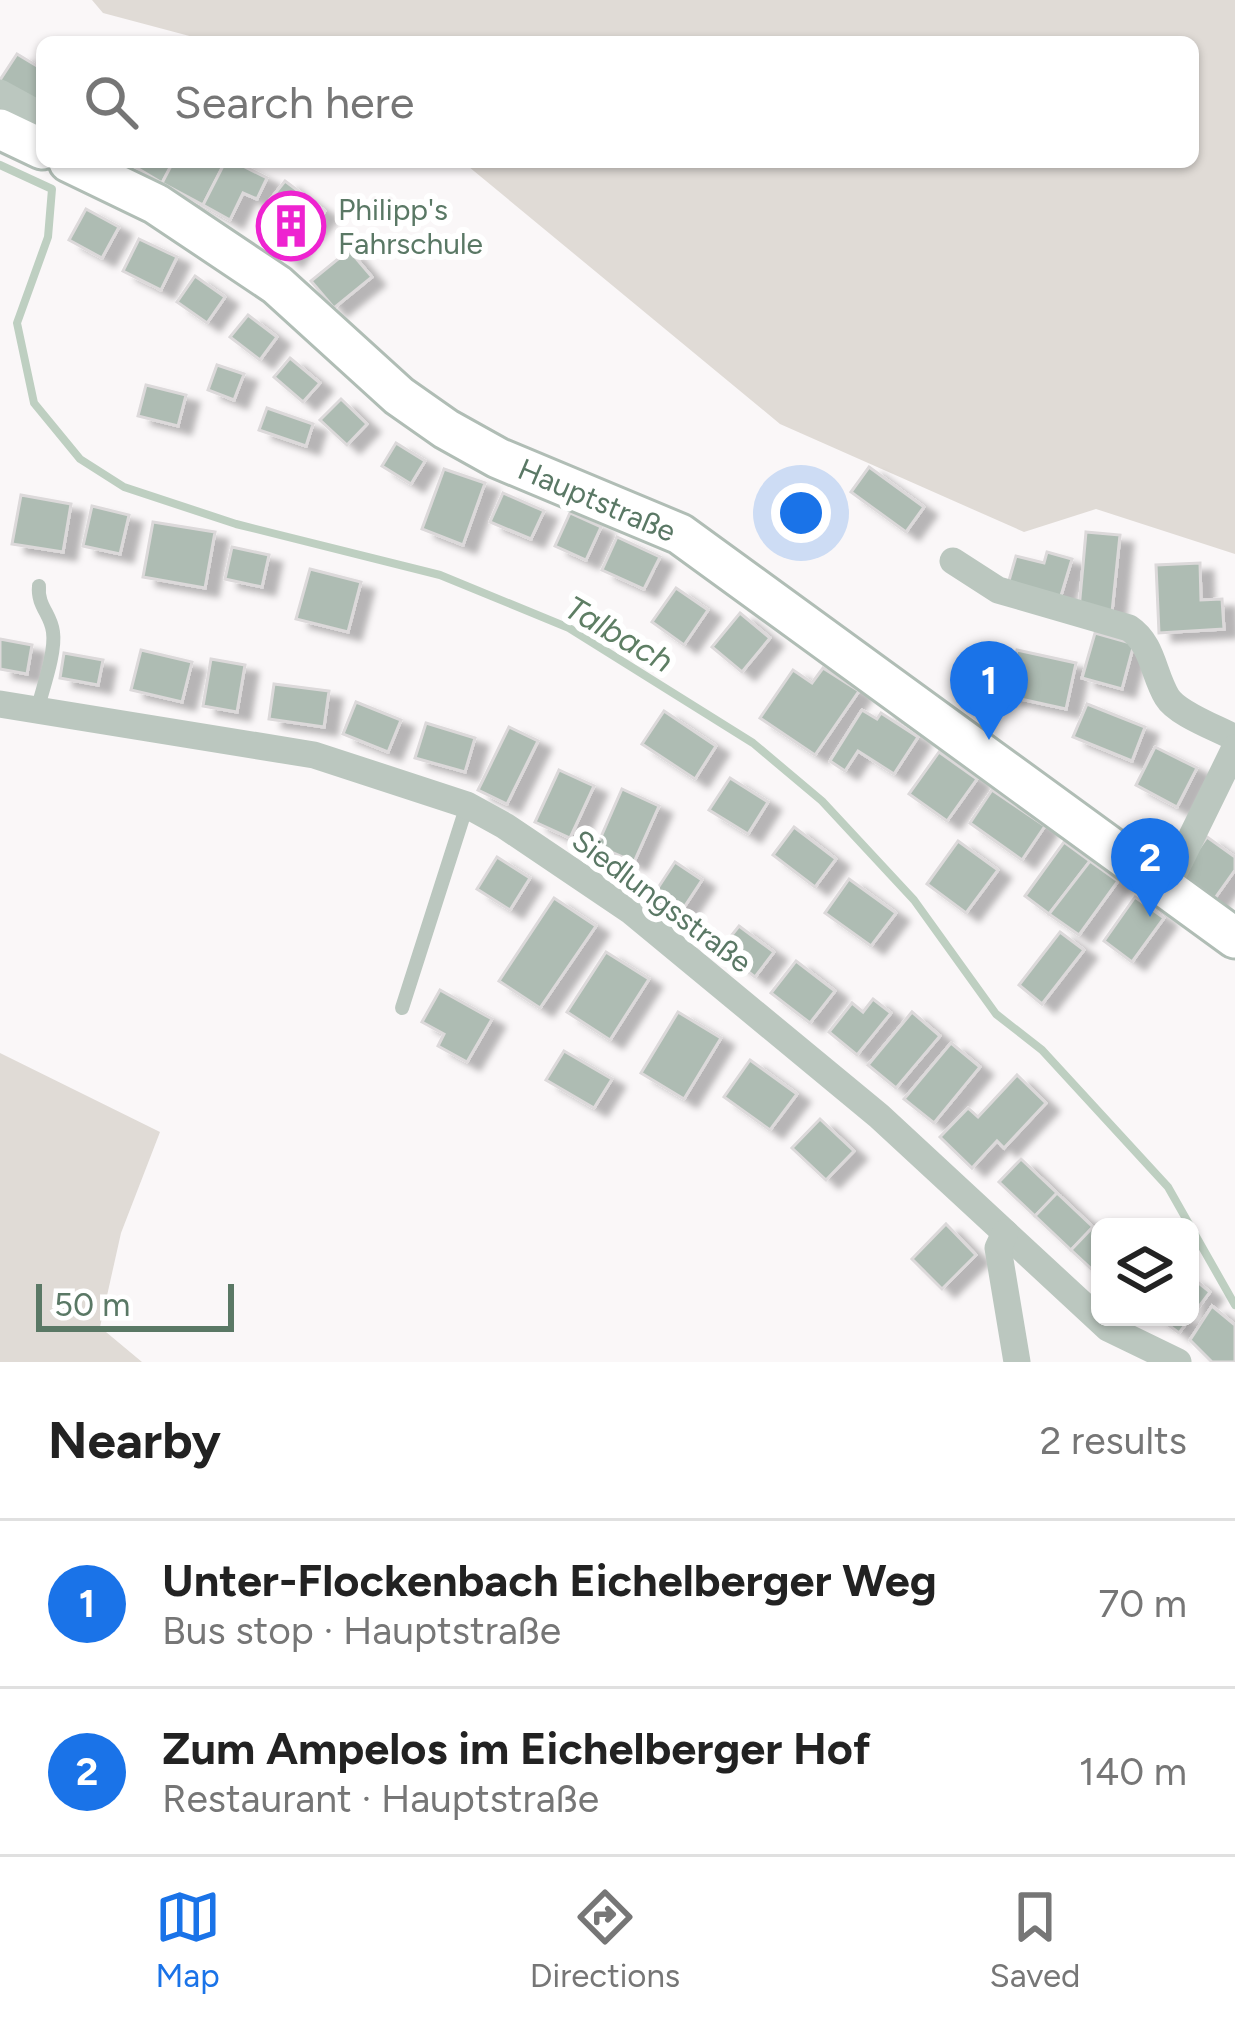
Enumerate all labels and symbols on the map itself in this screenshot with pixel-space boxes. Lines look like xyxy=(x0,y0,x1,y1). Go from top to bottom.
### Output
building icon: Philipp's Fahrschule xyxy=(256,191,326,261)
place label: Philipp's Fahrschule xyxy=(338,191,483,262)
street label: Hauptstraße xyxy=(513,450,681,550)
your location xyxy=(771,483,831,543)
water label: Talbach xyxy=(558,588,680,680)
pin: 1 xyxy=(950,641,1028,740)
pin: 2 xyxy=(1111,818,1189,917)
street label: Siedlungsstraße xyxy=(565,822,759,980)
scale bar xyxy=(36,1278,234,1331)

